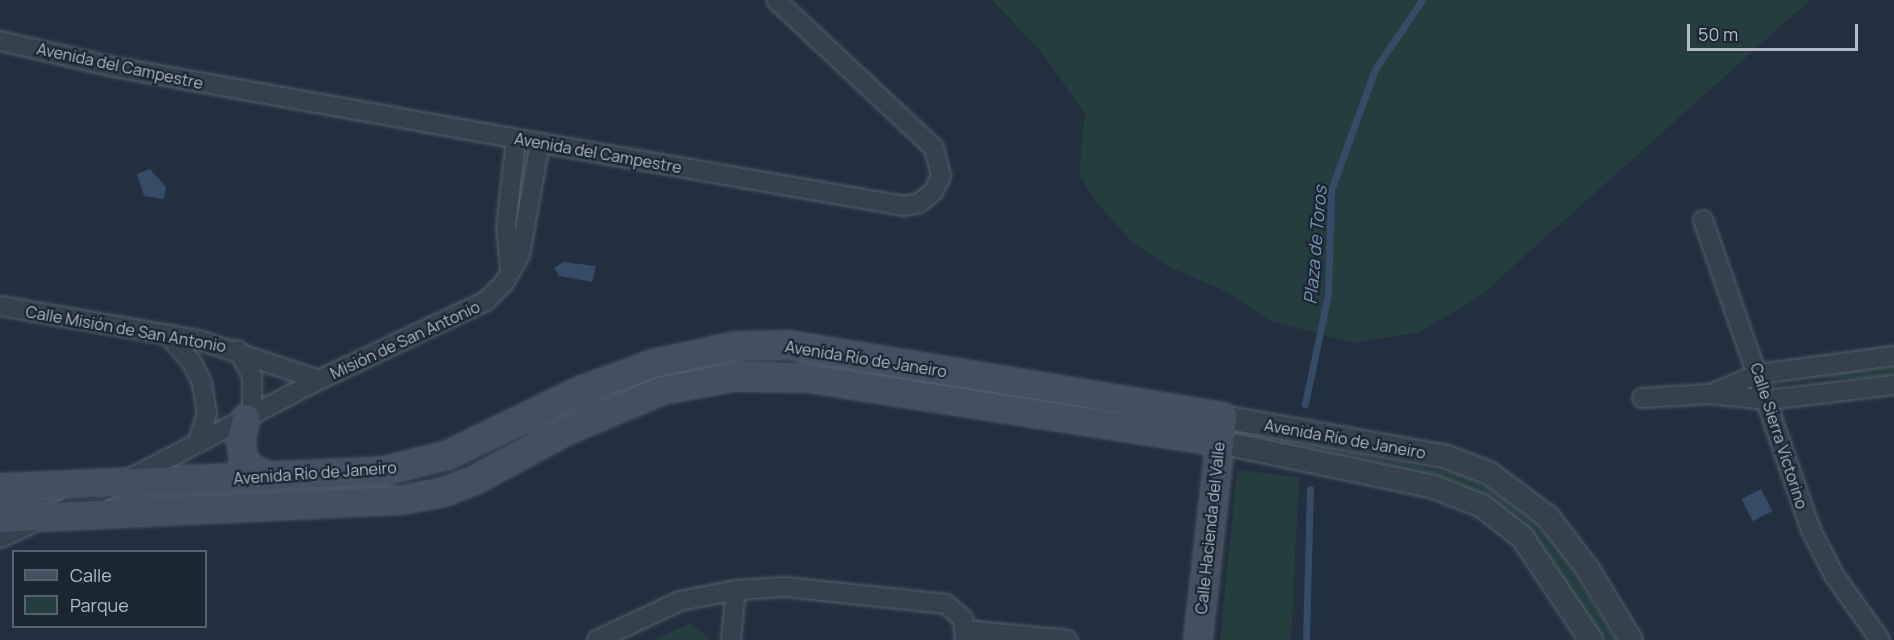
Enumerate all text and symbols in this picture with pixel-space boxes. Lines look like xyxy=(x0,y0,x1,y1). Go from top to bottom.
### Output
scale bar xyxy=(1690,12,1861,50)
text: 50 m xyxy=(1698,22,1738,46)
street label: Avenida del Campestre xyxy=(35,39,205,93)
street label: Avenida del Campestre xyxy=(513,129,683,177)
water label: Plaza de Toros xyxy=(1299,185,1331,305)
street label: Misión de San Antonio xyxy=(327,297,483,383)
street label: Calle Misión de San Antonio xyxy=(24,302,228,356)
street label: Avenida Río de Janeiro xyxy=(784,337,948,381)
street label: Calle Sierra Victorino xyxy=(1746,361,1812,511)
street label: Avenida Río de Janeiro xyxy=(1263,415,1427,463)
street label: Calle Hacienda del Valle xyxy=(1191,441,1229,615)
street label: Avenida Río de Janeiro xyxy=(233,458,397,488)
legend xyxy=(12,550,207,628)
text: Calle xyxy=(70,563,112,587)
text: Parque xyxy=(70,593,129,617)

